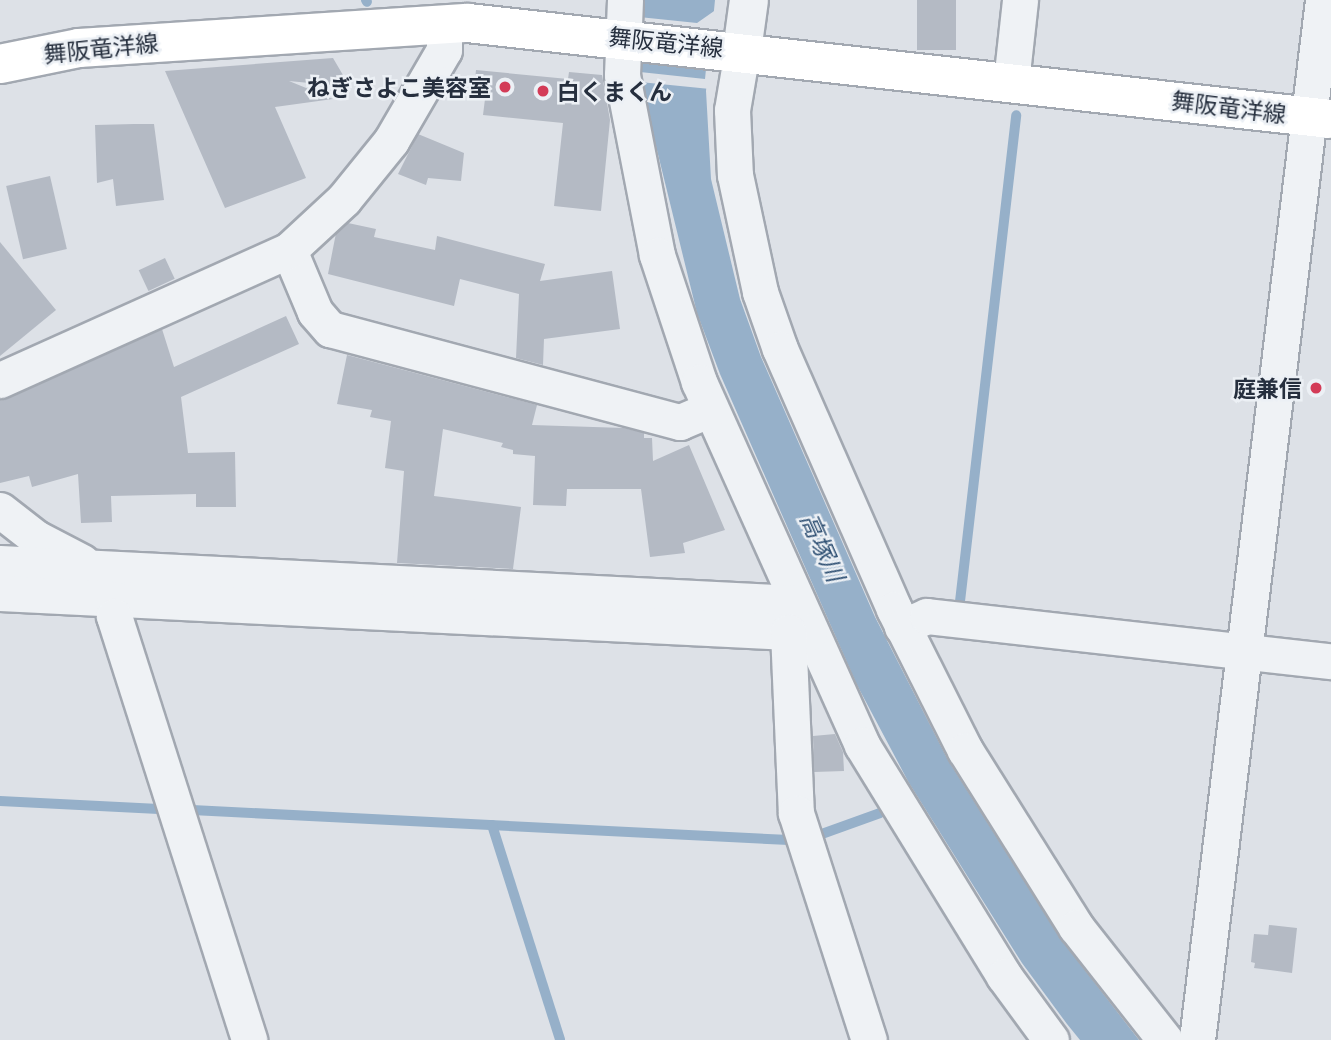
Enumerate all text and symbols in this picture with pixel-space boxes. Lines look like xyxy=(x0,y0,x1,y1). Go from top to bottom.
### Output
street label: 舞阪竜洋線 xyxy=(607,22,725,62)
street label: 舞阪竜洋線 xyxy=(42,28,160,68)
place label: ねぎさよこ美容室 xyxy=(307,73,491,101)
place label: 白くまくん xyxy=(557,77,672,105)
marker: ねぎさよこ美容室 xyxy=(497,79,513,95)
marker: 白くまくん xyxy=(535,83,551,99)
street label: 舞阪竜洋線 xyxy=(1170,86,1288,128)
place label: 庭兼信 xyxy=(1233,374,1302,402)
marker: 庭兼信 xyxy=(1308,380,1324,396)
water label: 高塚川 xyxy=(795,508,851,586)

